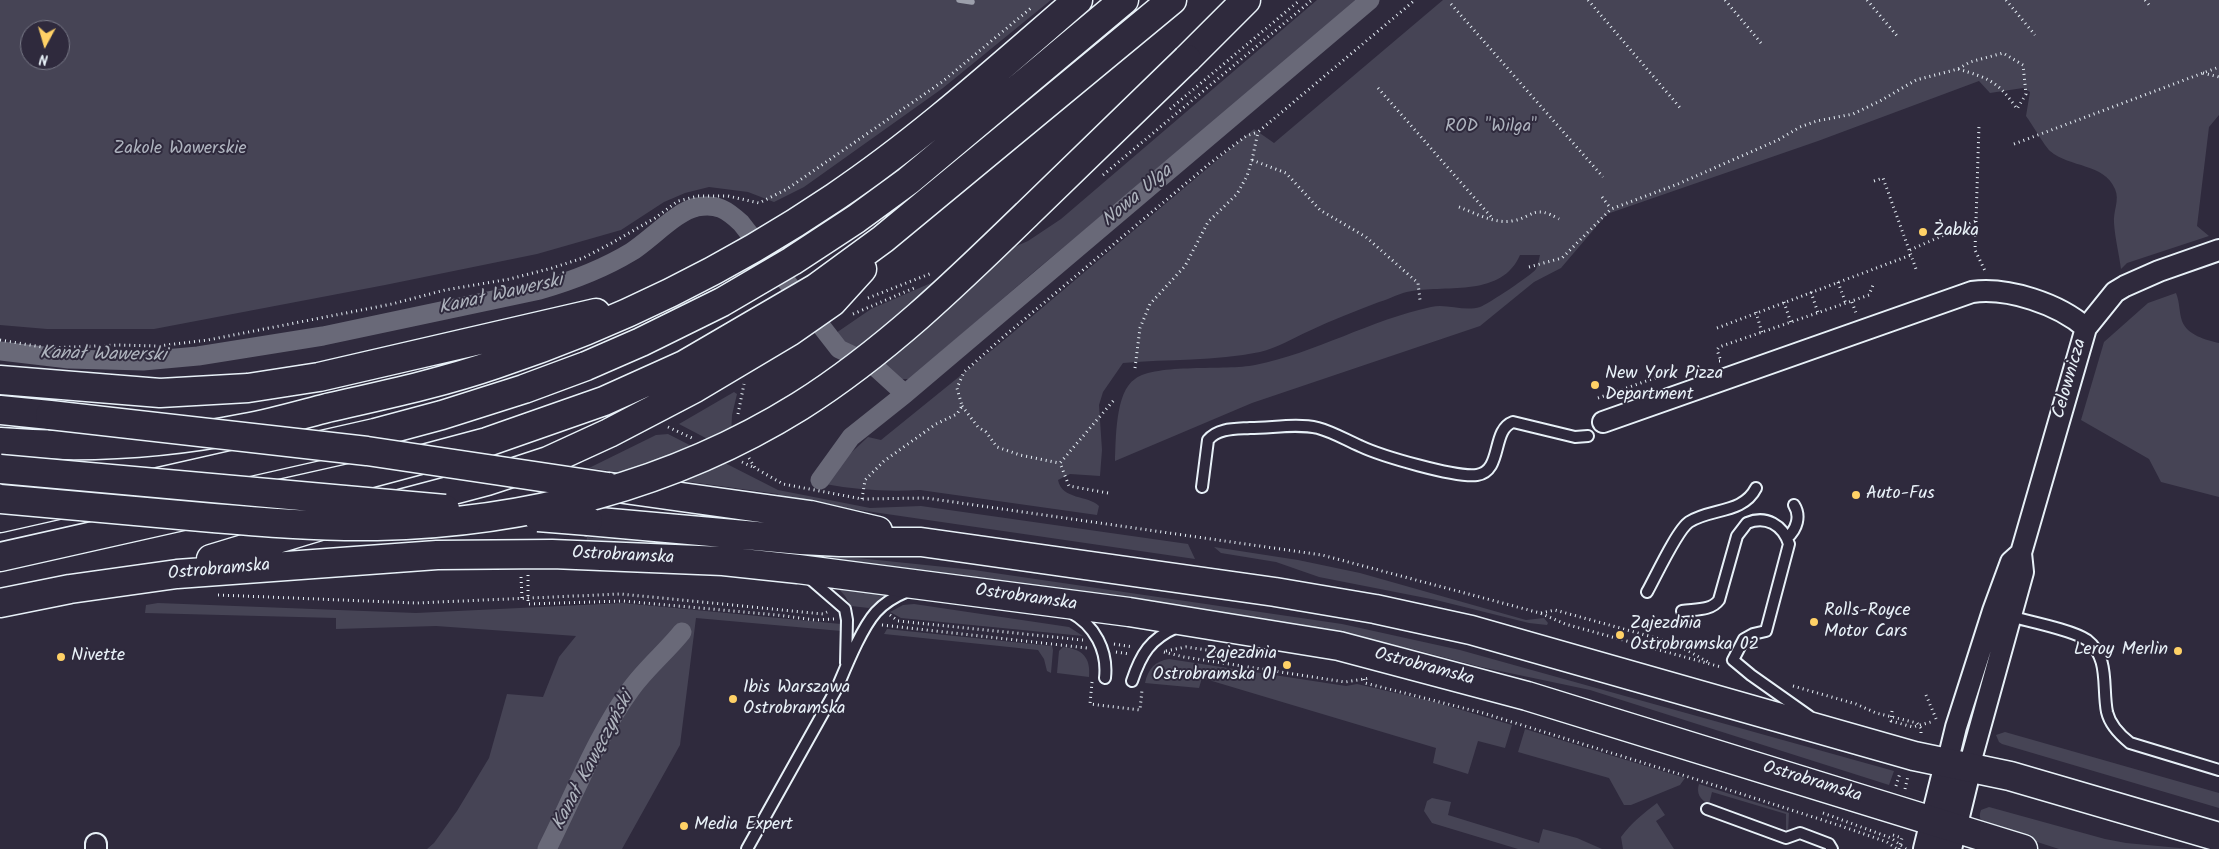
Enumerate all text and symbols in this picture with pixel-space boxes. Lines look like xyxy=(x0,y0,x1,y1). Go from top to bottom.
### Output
north arrow xyxy=(20,20,70,70)
text: N xyxy=(38,48,49,70)
park label: ROD "Wilga" xyxy=(1445,117,1537,139)
park label: Zakole Wawerskie xyxy=(113,139,247,161)
water label: Nowa Ulga xyxy=(1098,161,1178,233)
place label: Żabka xyxy=(1933,221,1979,243)
marker: Żabka xyxy=(1917,226,1929,238)
water label: Kanał Wawerski xyxy=(437,271,565,321)
street label: Celownicza xyxy=(2049,337,2093,421)
water label: Kanał Wawerski xyxy=(40,343,166,369)
place label: New York Pizza Department xyxy=(1605,364,1723,406)
marker: New York Pizza Department xyxy=(1589,379,1601,391)
place label: Auto-Fus xyxy=(1866,484,1935,506)
marker: Auto-Fus xyxy=(1850,489,1862,501)
street label: Ostrobramska xyxy=(571,544,675,570)
street label: Ostrobramska xyxy=(167,556,271,586)
street label: Ostrobramska xyxy=(974,581,1078,617)
place label: Rolls-Royce Motor Cars xyxy=(1824,601,1911,644)
place label: Zajezdnia Ostrobramska 02 xyxy=(1630,614,1759,656)
marker: Rolls-Royce Motor Cars xyxy=(1808,616,1820,628)
marker: Zajezdnia Ostrobramska 02 xyxy=(1614,629,1626,641)
place label: Leroy Merlin xyxy=(2074,640,2168,662)
place label: Zajezdnia Ostrobramska 01 xyxy=(1153,644,1277,686)
street label: Ostrobramska xyxy=(1372,644,1476,692)
marker: Leroy Merlin xyxy=(2172,645,2184,657)
place label: Nivette xyxy=(71,646,125,668)
marker: Nivette xyxy=(55,651,67,663)
marker: Zajezdnia Ostrobramska 01 xyxy=(1281,659,1293,671)
place label: Ibis Warszawa Ostrobramska xyxy=(743,678,850,721)
water label: Kanał Kawęczyński xyxy=(548,689,640,835)
marker: Ibis Warszawa Ostrobramska xyxy=(727,693,739,705)
street label: Ostrobramska xyxy=(1760,758,1864,808)
place label: Media Expert xyxy=(694,815,793,837)
marker: Media Expert xyxy=(678,820,690,832)

